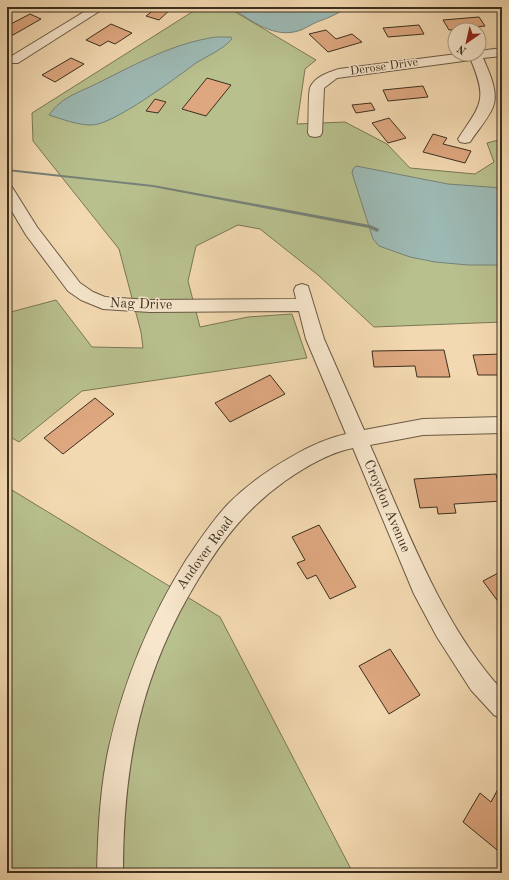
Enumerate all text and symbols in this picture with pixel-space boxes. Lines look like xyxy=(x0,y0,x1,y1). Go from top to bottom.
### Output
north arrow xyxy=(447,22,487,62)
text: N xyxy=(455,42,469,56)
street label: Derose Drive xyxy=(349,56,419,78)
street label: Nag Drive xyxy=(109,296,173,312)
street label: Croydon Avenue xyxy=(361,458,413,554)
street label: Andover Road xyxy=(174,514,236,592)

